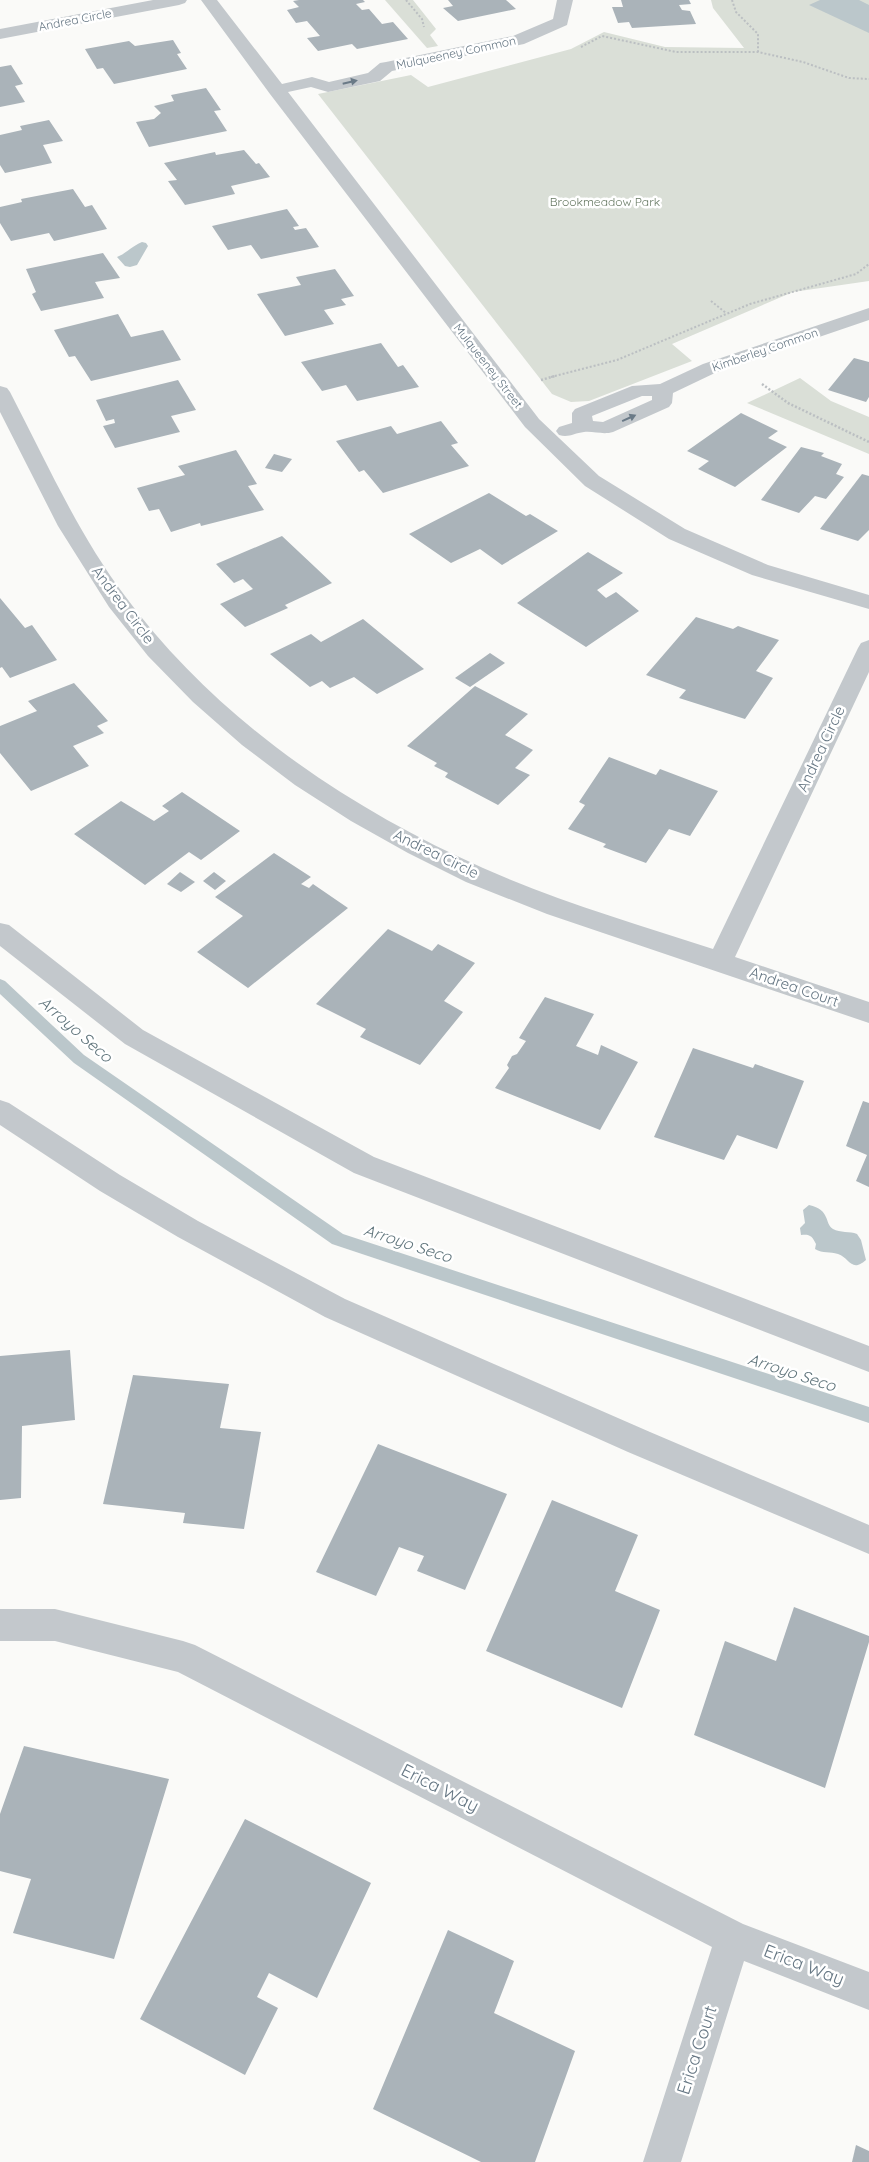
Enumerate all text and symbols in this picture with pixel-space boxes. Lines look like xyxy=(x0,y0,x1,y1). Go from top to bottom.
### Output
street label: Andrea Circle xyxy=(37,5,113,34)
street label: Mulqueeney Common xyxy=(395,32,517,73)
one-way arrow xyxy=(343,78,358,86)
park label: Brookmeadow Park xyxy=(550,194,660,209)
street label: Mulqueeney Street xyxy=(451,320,526,411)
street label: Kimberley Common xyxy=(710,324,820,375)
one-way arrow xyxy=(622,413,636,421)
street label: Andrea Circle xyxy=(88,562,159,647)
street label: Andrea Circle xyxy=(792,703,849,795)
street label: Andrea Circle xyxy=(390,825,482,882)
street label: Andrea Court xyxy=(747,962,841,1011)
water label: Arroyo Seco xyxy=(35,992,118,1067)
water label: Arroyo Seco xyxy=(362,1219,456,1267)
water label: Arroyo Seco xyxy=(746,1348,840,1396)
street label: Erica Way xyxy=(397,1758,483,1817)
street label: Erica Way xyxy=(761,1939,848,1990)
street label: Erica Court xyxy=(671,2003,722,2097)

